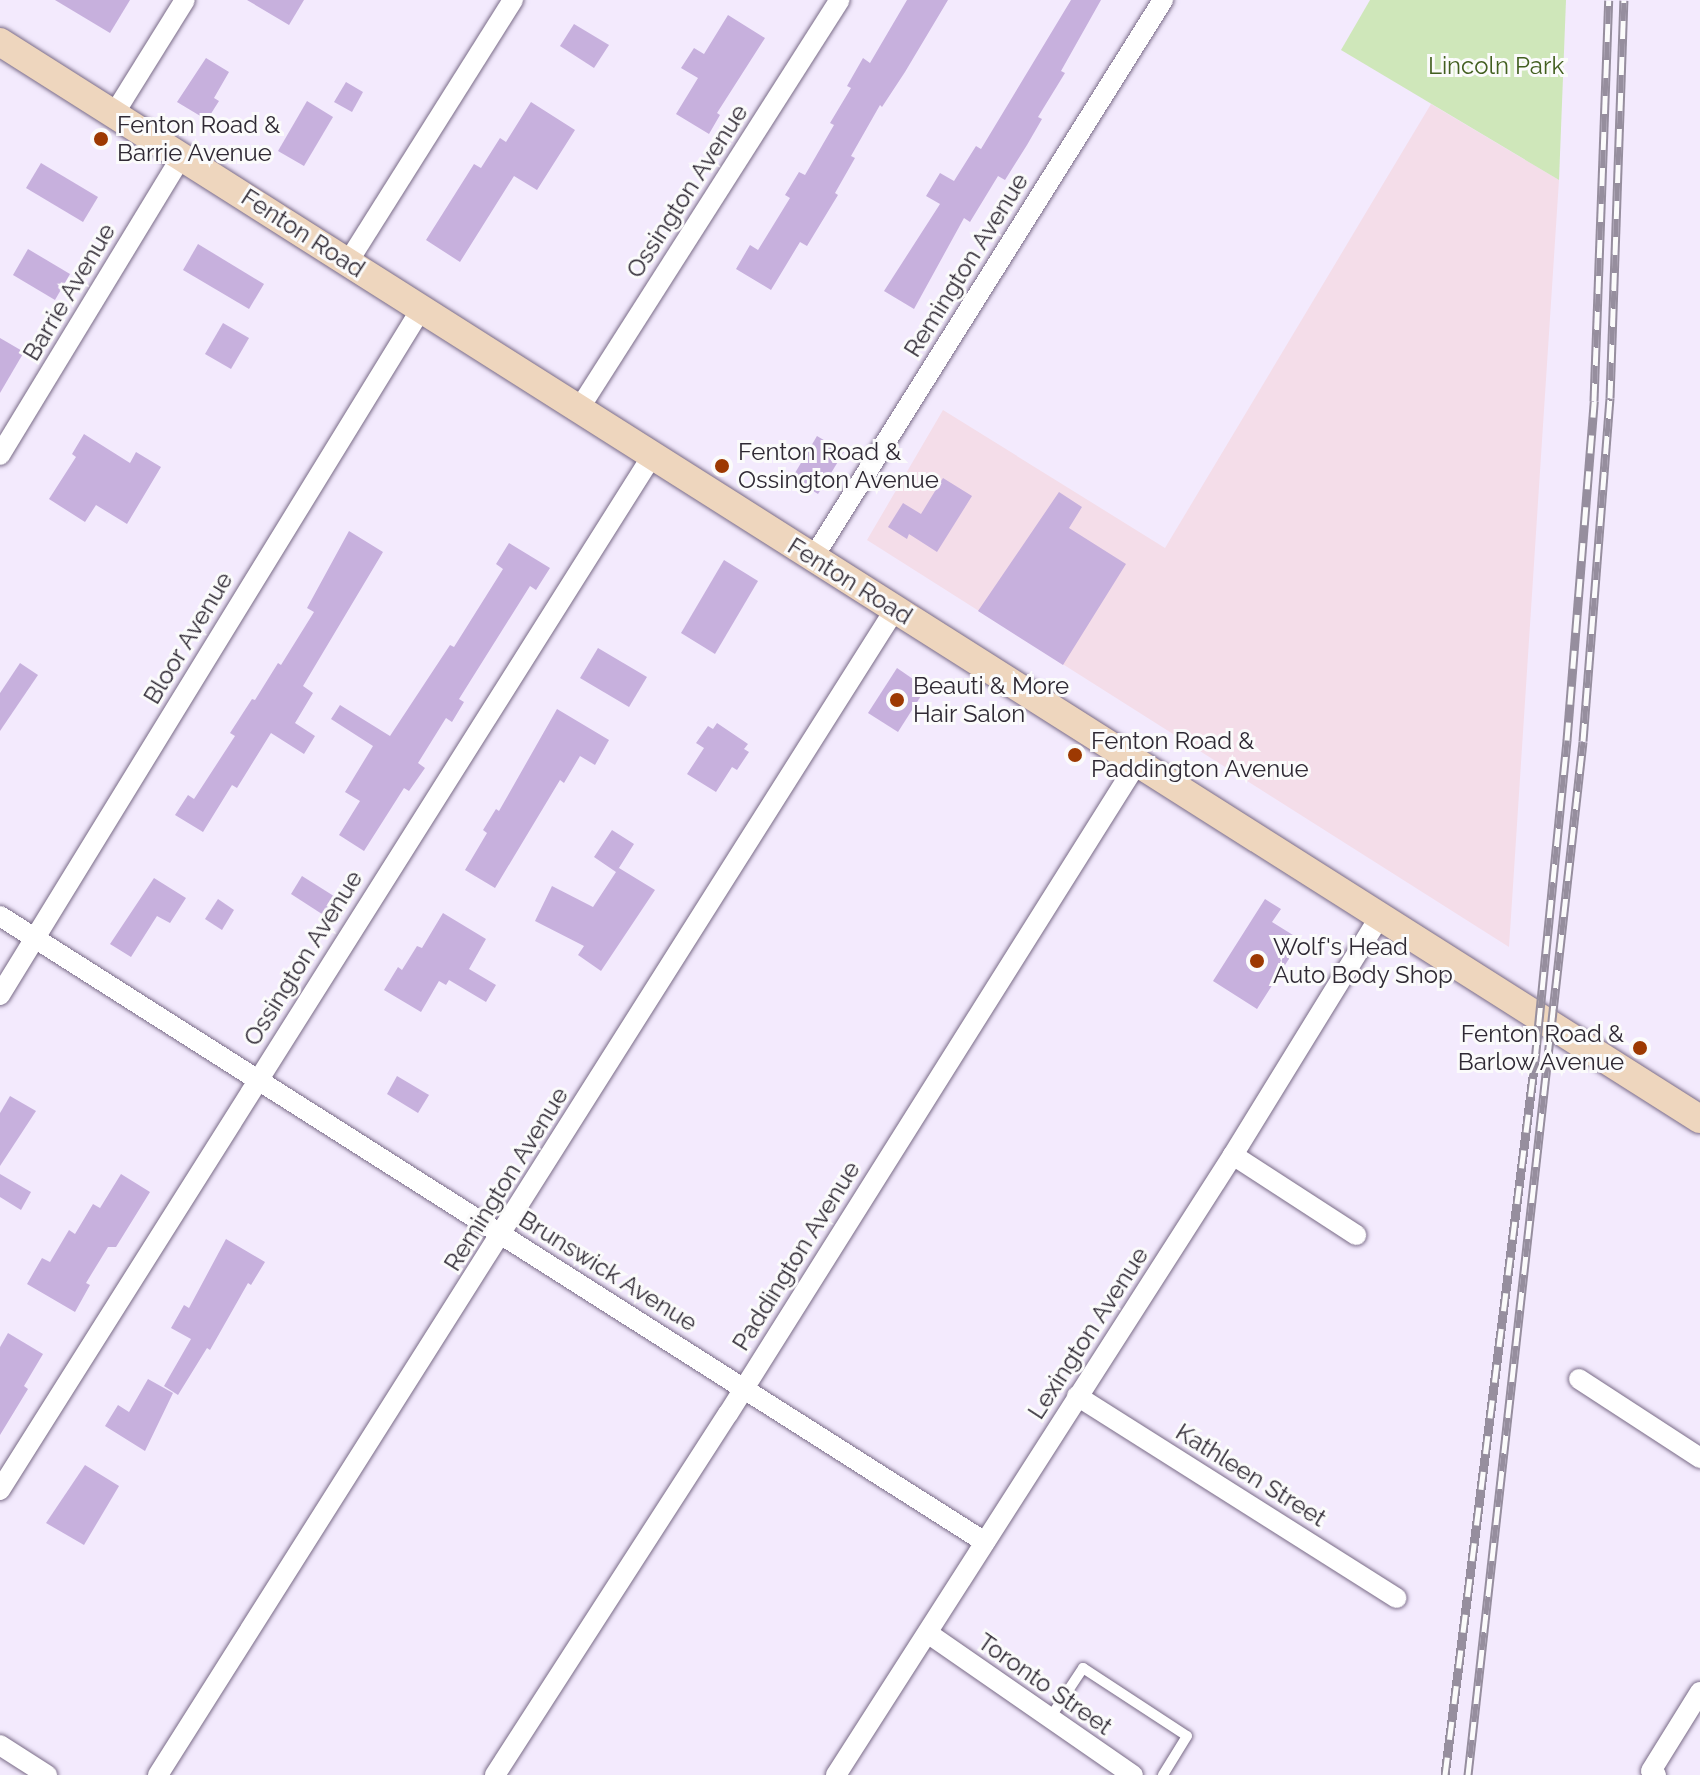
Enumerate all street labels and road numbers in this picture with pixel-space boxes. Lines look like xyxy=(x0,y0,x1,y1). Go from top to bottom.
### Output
street label: Ossington Avenue xyxy=(620,99,754,283)
street label: Remington Avenue xyxy=(898,168,1034,362)
street label: Fenton Road xyxy=(236,182,370,284)
street label: Barrie Avenue xyxy=(17,218,121,366)
street label: Fenton Road xyxy=(783,531,917,631)
street label: Bloor Avenue xyxy=(137,566,239,710)
street label: Ossington Avenue xyxy=(237,865,369,1051)
street label: Remington Avenue xyxy=(438,1082,574,1276)
street label: Paddington Avenue xyxy=(726,1156,866,1356)
street label: Brunswick Avenue xyxy=(513,1204,703,1338)
street label: Lexington Avenue xyxy=(1021,1241,1155,1425)
street label: Kathleen Street xyxy=(1171,1417,1331,1533)
street label: Toronto Street xyxy=(972,1627,1118,1741)

